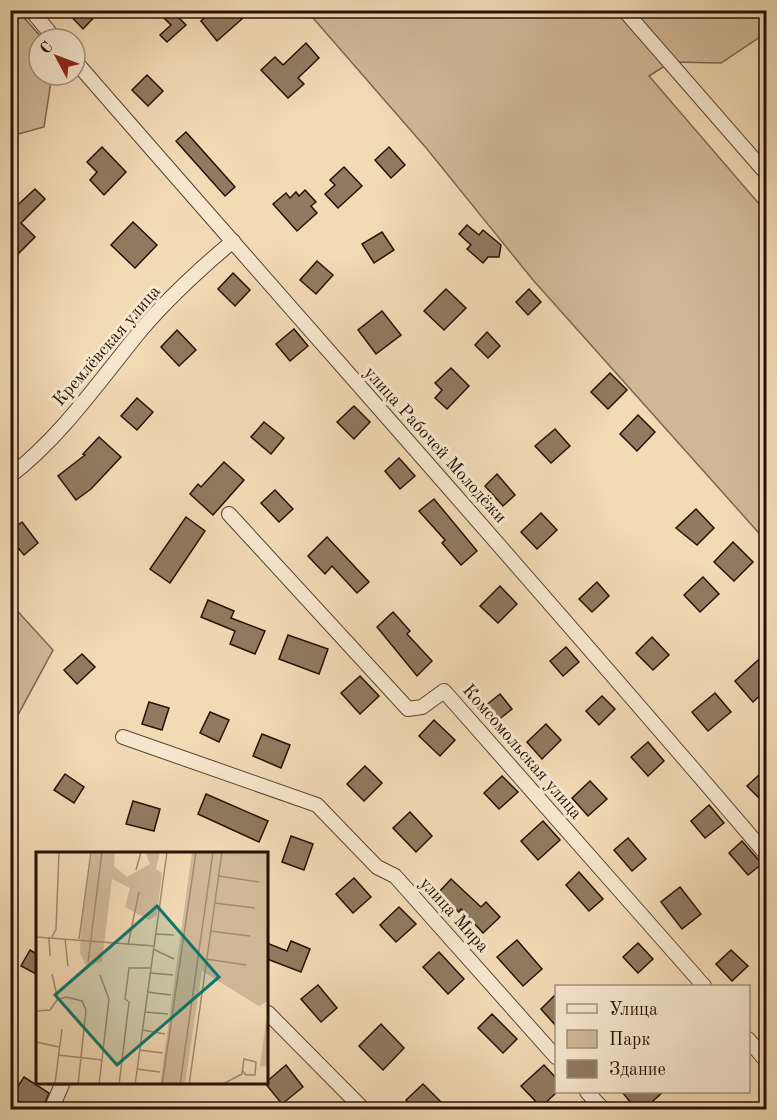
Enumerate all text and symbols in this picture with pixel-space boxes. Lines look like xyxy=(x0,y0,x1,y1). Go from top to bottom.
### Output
north arrow xyxy=(27,27,87,87)
text: С xyxy=(38,39,57,58)
street label: Кремлёвская улица xyxy=(50,282,164,410)
street label: улица Рабочей Молодёжи xyxy=(360,363,510,527)
street label: Комсомольская улица xyxy=(459,681,585,823)
inset map xyxy=(36,852,268,1084)
street label: улица Мира xyxy=(416,874,492,956)
legend xyxy=(555,985,750,1093)
text: Улица xyxy=(609,1001,658,1019)
text: Парк xyxy=(609,1031,650,1049)
text: Здание xyxy=(609,1061,666,1079)

